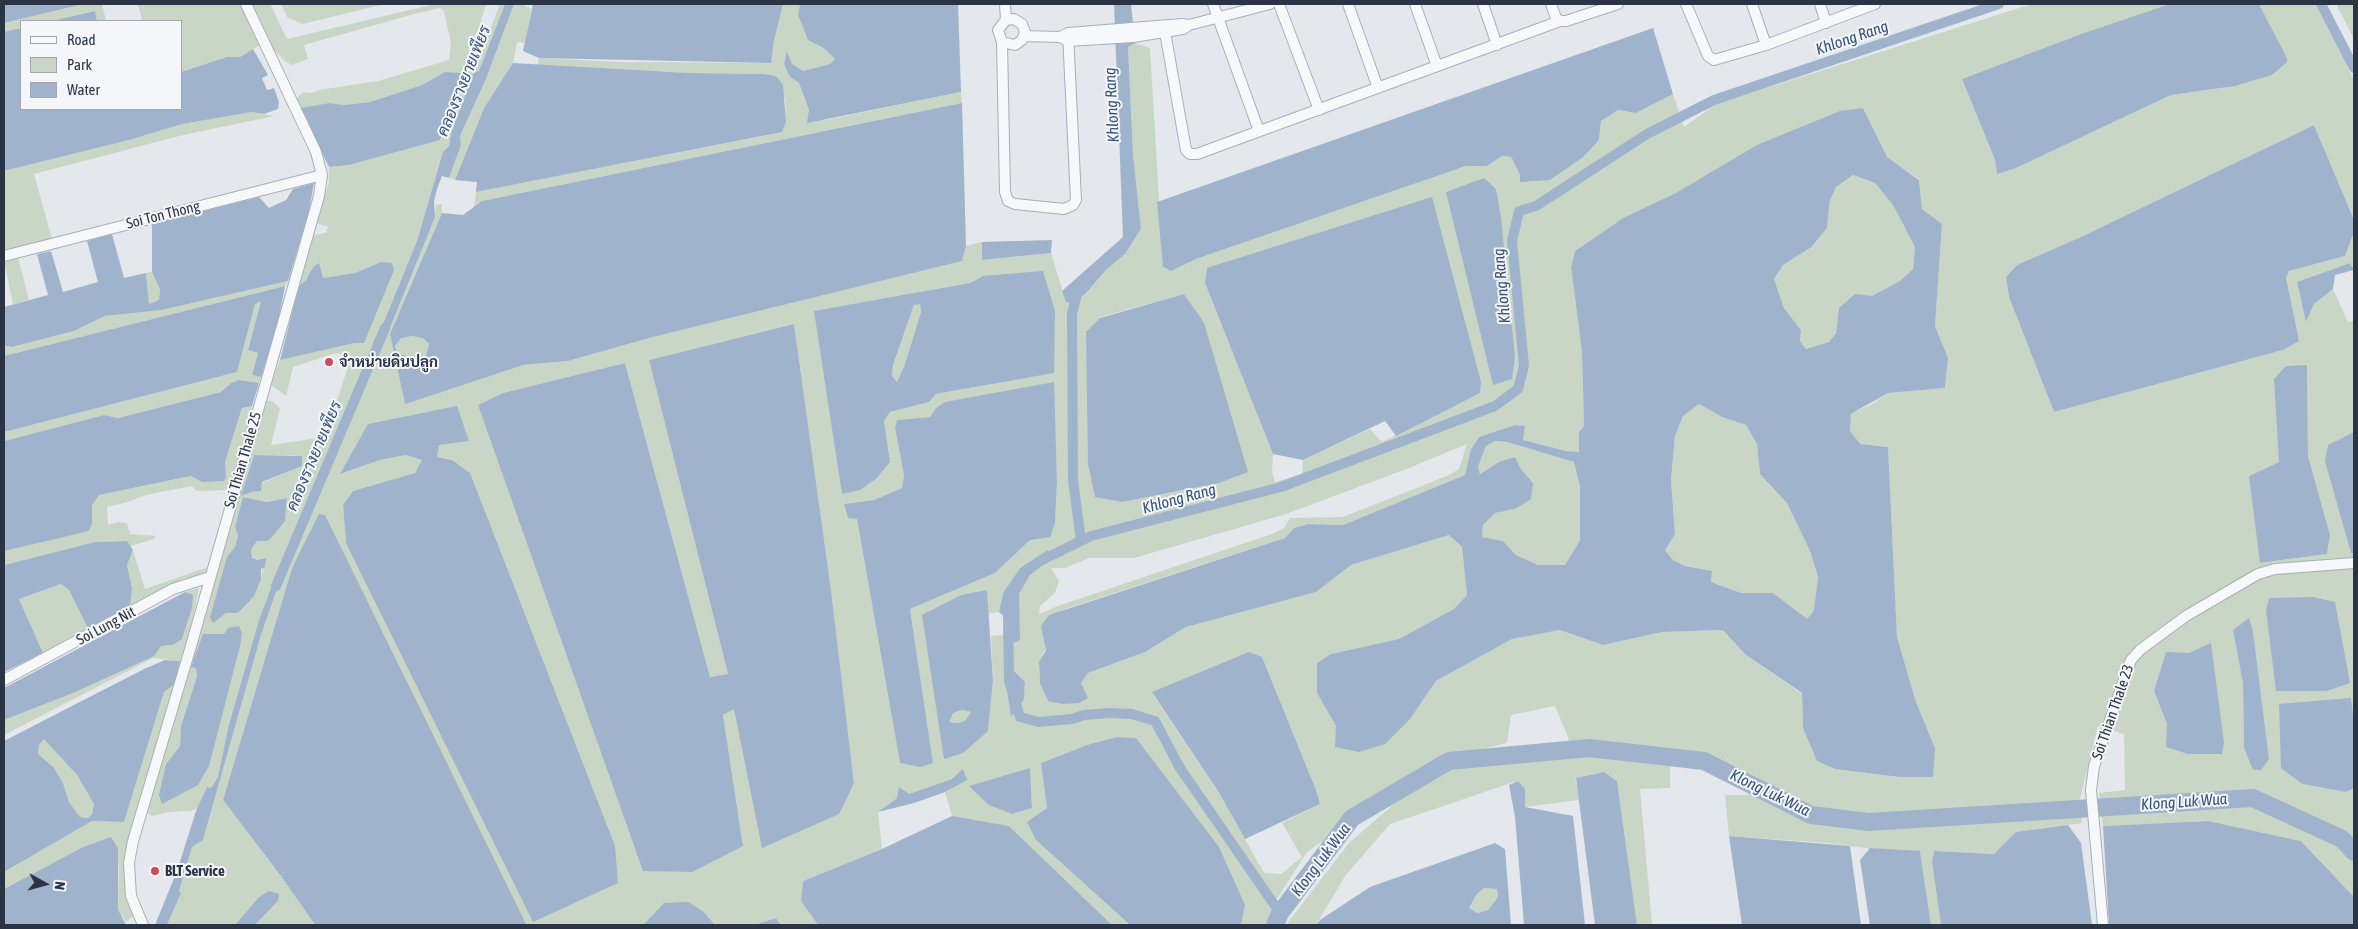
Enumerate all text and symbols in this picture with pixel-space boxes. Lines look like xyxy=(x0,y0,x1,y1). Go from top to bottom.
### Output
water label: Khlong Rang xyxy=(1813,17,1891,59)
legend xyxy=(20,20,182,110)
water label: คลองรางยายเพียร xyxy=(433,23,495,139)
text: Road xyxy=(67,31,96,48)
text: Park xyxy=(67,56,92,73)
water label: Khlong Rang xyxy=(1100,67,1124,143)
text: Water xyxy=(67,81,100,98)
street label: Soi Ton Thong xyxy=(124,197,202,233)
water label: Khlong Rang xyxy=(1489,248,1515,324)
place label: จำหน่ายดินปลูก xyxy=(339,353,438,371)
marker: จำหน่ายดินปลูก xyxy=(323,356,335,368)
water label: คลองรางยายเพียร xyxy=(282,398,346,514)
street label: Soi Thian Thale 25 xyxy=(221,410,265,510)
water label: Khlong Rang xyxy=(1140,480,1218,518)
street label: Soi Lung Nit xyxy=(73,603,139,649)
street label: Soi Thian Thale 23 xyxy=(2088,662,2138,762)
water label: Klong Luk Wua xyxy=(1727,765,1813,821)
water label: Klong Luk Wua xyxy=(2140,789,2228,815)
water label: Klong Luk Wua xyxy=(1287,820,1355,900)
north arrow xyxy=(20,859,70,909)
place label: BLT Service xyxy=(165,862,225,880)
marker: BLT Service xyxy=(149,865,161,877)
text: N xyxy=(51,881,68,891)

